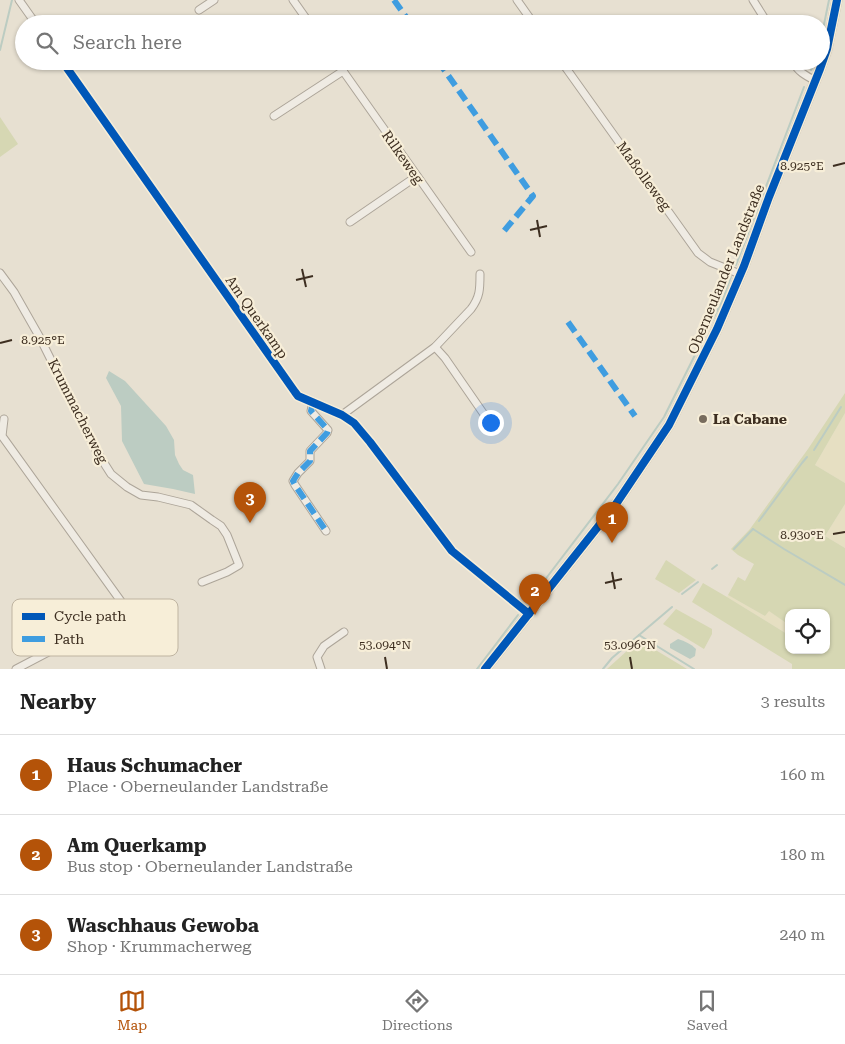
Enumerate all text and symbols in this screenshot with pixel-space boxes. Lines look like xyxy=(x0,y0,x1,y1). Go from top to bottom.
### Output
search box xyxy=(15,15,830,70)
icon: search xyxy=(33,29,61,57)
text: Search here xyxy=(73,31,182,54)
street label: Rilkeweg xyxy=(379,127,427,187)
street label: Maßolleweg xyxy=(614,138,674,214)
text: 8.925°E xyxy=(780,159,824,173)
street label: Oberneulander Landstraße xyxy=(685,181,768,356)
street label: Am Querkamp xyxy=(223,273,291,361)
text: 8.925°E xyxy=(21,333,65,347)
street label: Krummacherweg xyxy=(45,356,111,466)
your location xyxy=(478,410,504,436)
place label: La Cabane xyxy=(713,411,787,427)
marker: La Cabane xyxy=(697,413,709,425)
pin: 3 xyxy=(234,482,266,523)
pin: 1 xyxy=(596,502,628,543)
text: 8.930°E xyxy=(780,528,824,542)
pin: 2 xyxy=(519,574,551,615)
legend xyxy=(12,599,178,656)
text: Cycle path xyxy=(54,608,126,624)
map controls xyxy=(785,609,830,654)
button: locate xyxy=(785,609,830,654)
text: Path xyxy=(54,631,84,647)
text: 53.094°N xyxy=(359,638,411,652)
text: 53.096°N xyxy=(604,638,656,652)
text: Nearby xyxy=(20,690,96,714)
text: 3 results xyxy=(761,692,825,711)
text: Haus Schumacher xyxy=(67,754,242,777)
text: 1 xyxy=(32,765,40,784)
text: 160 m xyxy=(779,765,825,784)
text: Place · Oberneulander Landstraße xyxy=(67,777,328,796)
text: Am Querkamp xyxy=(67,834,207,857)
text: 2 xyxy=(32,845,40,864)
text: 180 m xyxy=(779,845,825,864)
text: Bus stop · Oberneulander Landstraße xyxy=(67,857,353,876)
text: Waschhaus Gewoba xyxy=(67,914,259,937)
text: 3 xyxy=(32,925,40,944)
text: 240 m xyxy=(779,925,825,944)
text: Shop · Krummacherweg xyxy=(67,937,251,956)
tab: Map xyxy=(117,987,147,1033)
tab: Directions xyxy=(382,987,452,1033)
tab: Saved xyxy=(687,987,728,1033)

